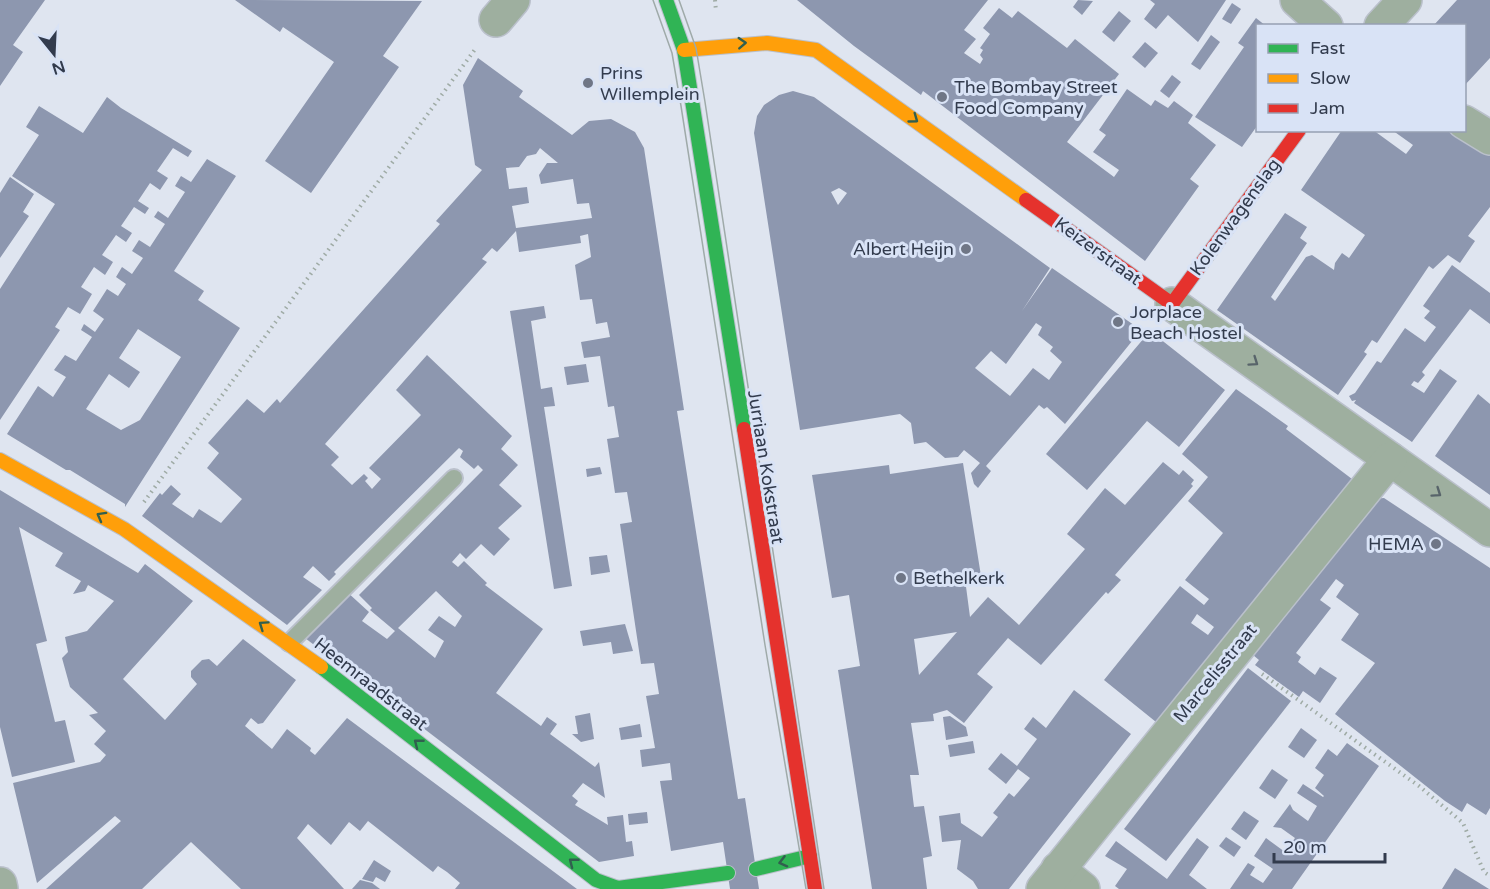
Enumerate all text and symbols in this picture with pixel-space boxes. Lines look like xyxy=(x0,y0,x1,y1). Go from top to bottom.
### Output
north arrow xyxy=(24,24,84,84)
legend xyxy=(1256,24,1466,132)
one-way arrow xyxy=(737,37,746,50)
text: Fast xyxy=(1310,37,1345,59)
text: N xyxy=(49,56,68,79)
place label: Prins Willemplein xyxy=(600,62,700,105)
text: Slow xyxy=(1310,67,1351,89)
marker: Prins Willemplein xyxy=(581,76,595,90)
place label: The Bombay Street Food Company xyxy=(954,76,1118,119)
marker: The Bombay Street Food Company xyxy=(935,90,949,104)
text: Jam xyxy=(1310,97,1345,119)
one-way arrow xyxy=(908,111,919,122)
street label: Kolenwagenslag xyxy=(1185,154,1285,280)
street label: Keizerstraat xyxy=(1050,212,1146,290)
place label: Albert Heijn xyxy=(853,238,954,260)
marker: Albert Heijn xyxy=(959,242,973,256)
place label: Jorplace Beach Hostel xyxy=(1130,301,1242,344)
marker: Jorplace Beach Hostel xyxy=(1111,315,1125,329)
one-way arrow xyxy=(1247,355,1258,366)
street label: Jurriaan Kokstraat xyxy=(743,389,789,546)
one-way arrow xyxy=(1431,486,1442,497)
one-way arrow xyxy=(97,512,107,523)
place label: HEMA xyxy=(1368,533,1424,555)
marker: HEMA xyxy=(1429,537,1443,551)
place label: Bethelkerk xyxy=(913,567,1005,589)
marker: Bethelkerk xyxy=(894,571,908,585)
street label: Marcelisstraat xyxy=(1168,619,1262,727)
one-way arrow xyxy=(259,621,270,632)
street label: Heemraadstraat xyxy=(310,633,432,735)
one-way arrow xyxy=(414,739,425,750)
scale bar xyxy=(1274,826,1385,864)
text: 20 m xyxy=(1283,836,1327,858)
one-way arrow xyxy=(778,854,788,867)
one-way arrow xyxy=(569,858,580,869)

